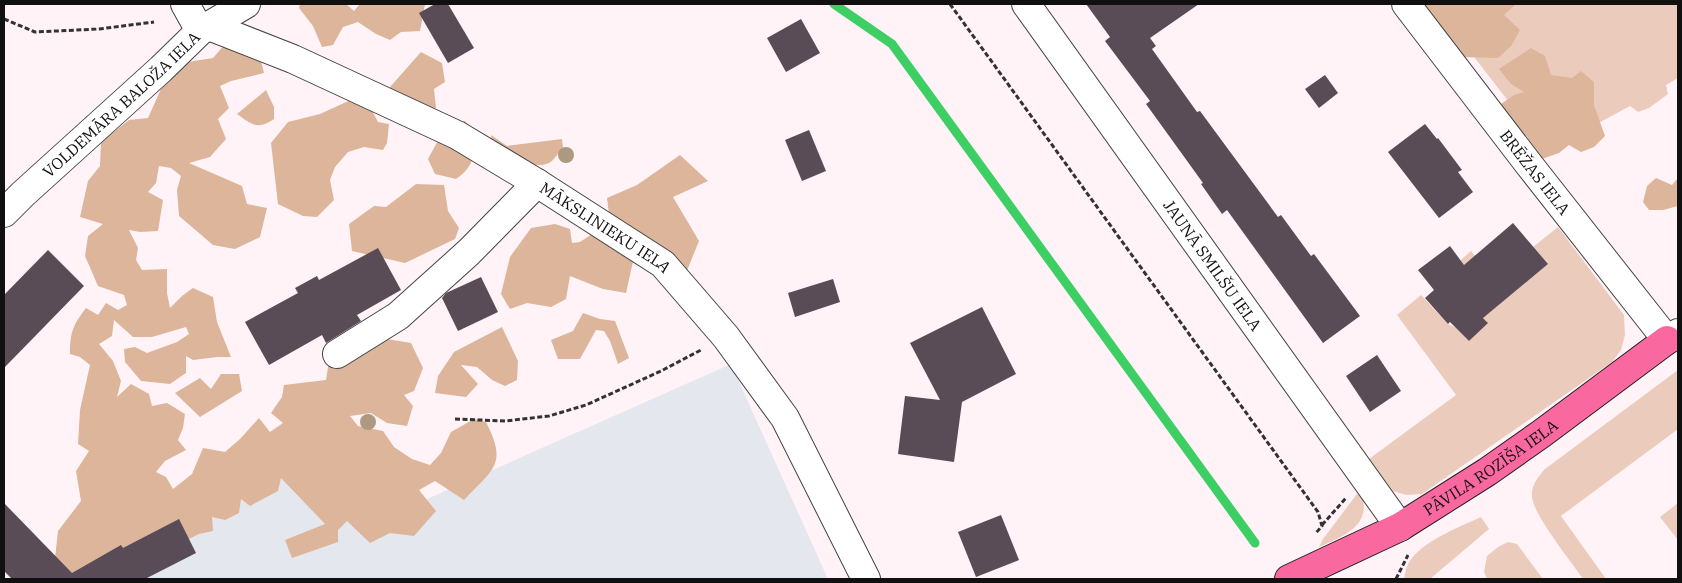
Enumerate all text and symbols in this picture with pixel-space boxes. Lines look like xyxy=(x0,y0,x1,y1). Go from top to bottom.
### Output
street label: VOLDEMĀRA BALOŽA IELA xyxy=(38,27,204,181)
street label: BRĒŽAS IELA xyxy=(1496,126,1575,219)
street label: MĀKSLINIEKU IELA xyxy=(536,178,676,277)
street label: JAUNĀ SMILŠU IELA xyxy=(1159,196,1266,334)
street label: PĀVILA ROZĪŠA IELA xyxy=(1420,415,1562,520)

